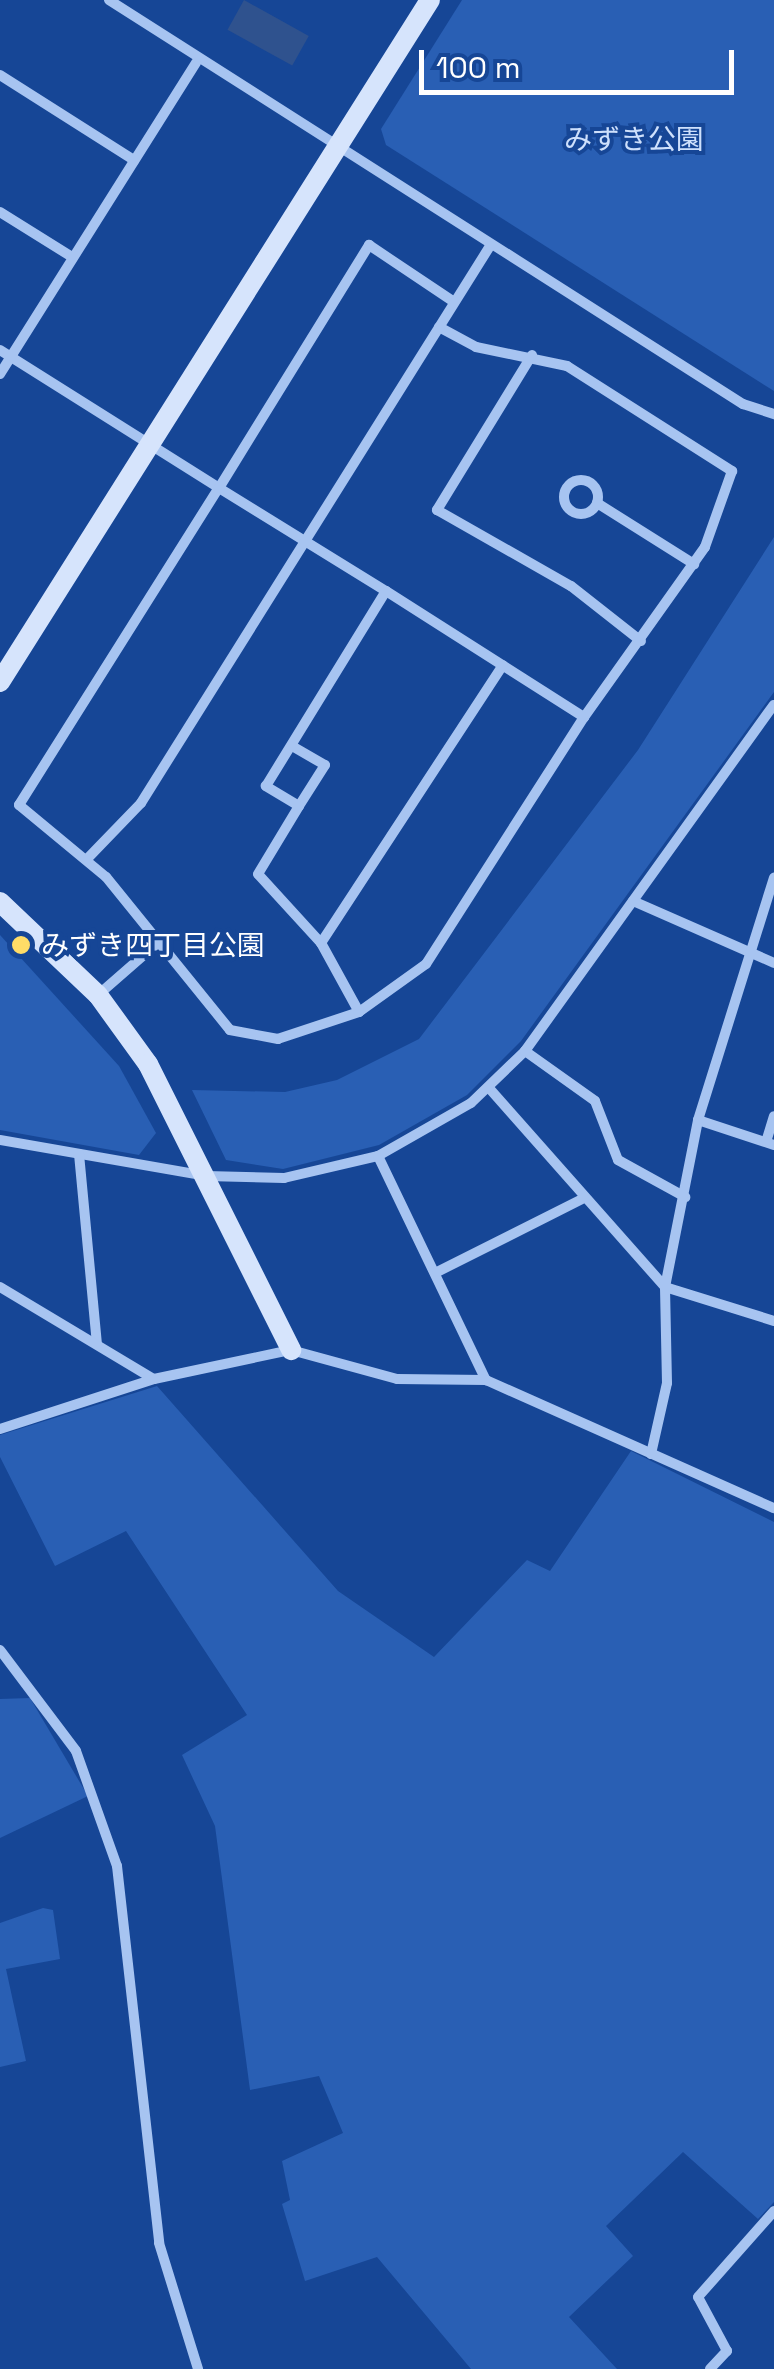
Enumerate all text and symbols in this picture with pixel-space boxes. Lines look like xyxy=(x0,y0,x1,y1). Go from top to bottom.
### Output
scale bar xyxy=(424,30,739,92)
text: 100 m xyxy=(436,48,521,87)
park label: みずき公園 xyxy=(564,122,704,156)
place label: みずき四丁目公園 xyxy=(41,928,265,962)
marker: みずき四丁目公園 xyxy=(10,934,32,956)

